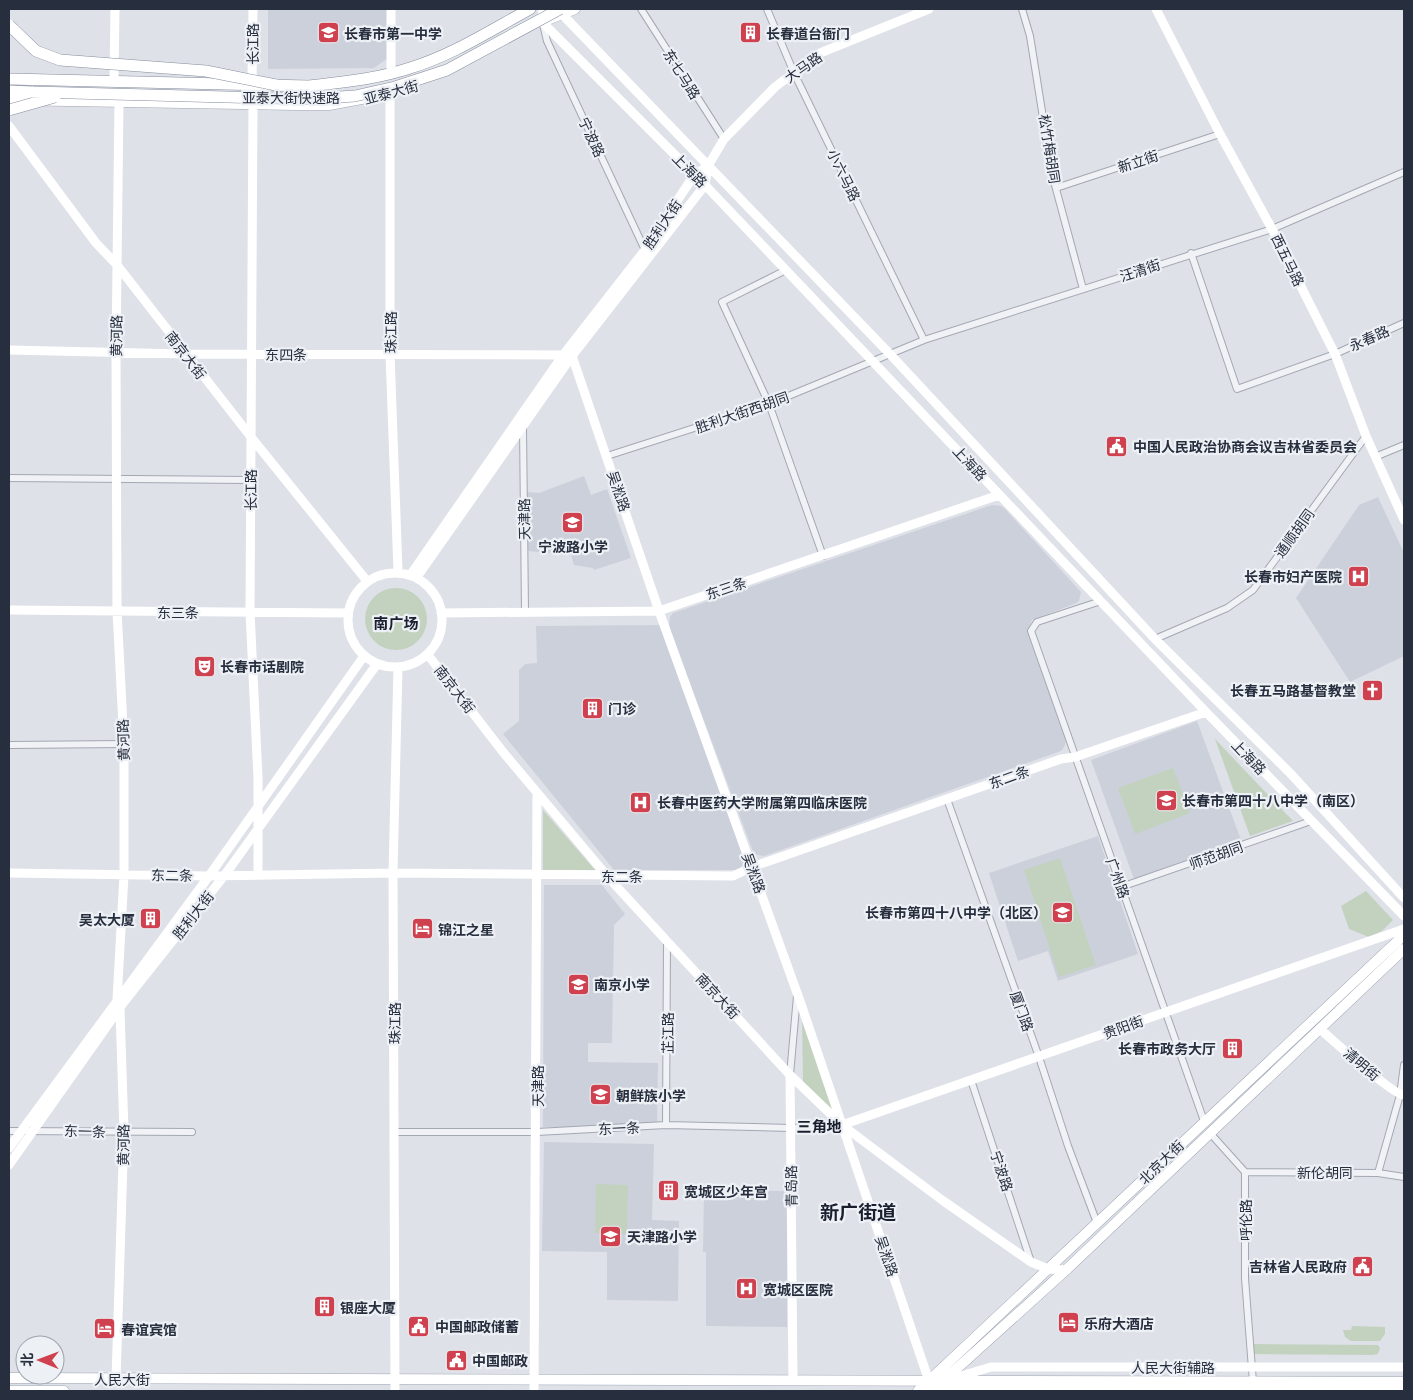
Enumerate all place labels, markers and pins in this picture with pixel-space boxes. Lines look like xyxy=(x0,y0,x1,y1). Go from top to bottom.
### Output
school or university icon: 长春市第一中学 xyxy=(316,21,340,45)
building icon: 长春道台衙门 xyxy=(738,21,762,45)
place label: 长春市第一中学 xyxy=(344,25,442,42)
place label: 长春道台衙门 xyxy=(766,25,850,42)
public building icon: 中国人民政治协商会议吉林省委员会 xyxy=(1105,434,1129,458)
place label: 中国人民政治协商会议吉林省委员会 xyxy=(1133,438,1357,455)
school or university icon: 宁波路小学 xyxy=(561,511,585,535)
place label: 宁波路小学 xyxy=(538,538,608,555)
hospital icon: 长春市妇产医院 xyxy=(1346,564,1370,588)
place label: 长春市妇产医院 xyxy=(1244,568,1342,585)
theatre icon: 长春市话剧院 xyxy=(192,654,216,678)
place label: 长春市话剧院 xyxy=(220,658,304,675)
church icon: 长春五马路基督教堂 xyxy=(1360,678,1384,702)
place label: 长春五马路基督教堂 xyxy=(1230,682,1356,699)
building icon: 门诊 xyxy=(580,696,604,720)
place label: 门诊 xyxy=(608,700,637,717)
school or university icon: 长春市第四十八中学（南区） xyxy=(1154,788,1178,812)
hospital icon: 长春中医药大学附属第四临床医院 xyxy=(629,790,653,814)
place label: 长春市第四十八中学（南区） xyxy=(1182,792,1364,809)
place label: 长春中医药大学附属第四临床医院 xyxy=(657,794,867,811)
school or university icon: 长春市第四十八中学（北区） xyxy=(1051,900,1075,924)
place label: 长春市第四十八中学（北区） xyxy=(865,904,1047,921)
building icon: 吴太大厦 xyxy=(139,907,163,931)
place label: 吴太大厦 xyxy=(79,911,135,928)
hotel icon: 锦江之星 xyxy=(410,917,434,941)
place label: 锦江之星 xyxy=(438,921,494,938)
school or university icon: 南京小学 xyxy=(566,972,590,996)
place label: 南京小学 xyxy=(594,976,650,993)
building icon: 长春市政务大厅 xyxy=(1220,1036,1244,1060)
place label: 长春市政务大厅 xyxy=(1118,1040,1216,1057)
school or university icon: 朝鲜族小学 xyxy=(588,1083,612,1107)
place label: 朝鲜族小学 xyxy=(616,1087,686,1104)
building icon: 宽城区少年宫 xyxy=(656,1179,680,1203)
place label: 宽城区少年宫 xyxy=(684,1183,768,1200)
school or university icon: 天津路小学 xyxy=(599,1224,623,1248)
place label: 天津路小学 xyxy=(627,1228,697,1245)
public building icon: 吉林省人民政府 xyxy=(1351,1254,1375,1278)
place label: 吉林省人民政府 xyxy=(1249,1258,1347,1275)
hospital icon: 宽城区医院 xyxy=(735,1277,759,1301)
place label: 宽城区医院 xyxy=(763,1281,833,1298)
building icon: 银座大厦 xyxy=(312,1295,336,1319)
place label: 银座大厦 xyxy=(340,1299,396,1316)
hotel icon: 乐府大酒店 xyxy=(1056,1311,1080,1335)
public building icon: 中国邮政储蓄 xyxy=(407,1314,431,1338)
place label: 乐府大酒店 xyxy=(1084,1315,1154,1332)
hotel icon: 春谊宾馆 xyxy=(93,1317,117,1341)
place label: 中国邮政储蓄 xyxy=(435,1318,519,1335)
place label: 春谊宾馆 xyxy=(121,1321,177,1338)
public building icon: 中国邮政 xyxy=(444,1348,468,1372)
place label: 中国邮政 xyxy=(472,1352,528,1369)

